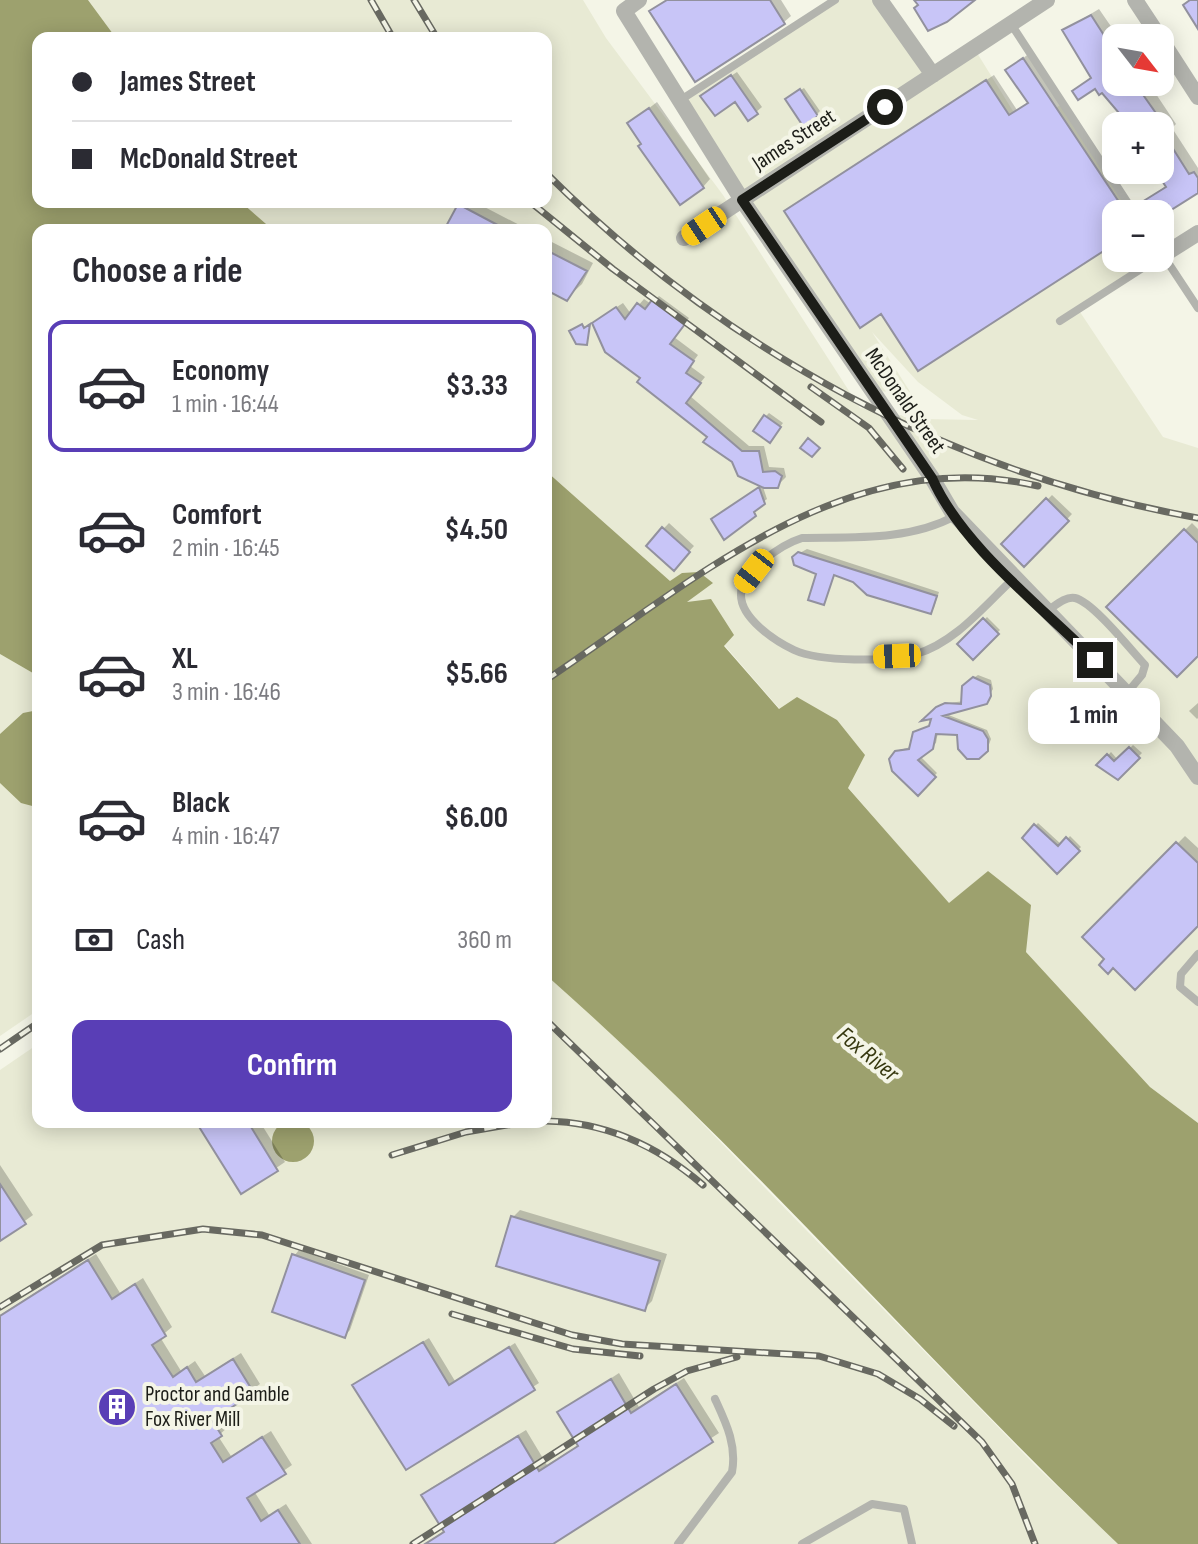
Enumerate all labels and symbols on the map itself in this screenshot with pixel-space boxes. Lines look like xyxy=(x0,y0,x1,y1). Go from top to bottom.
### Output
north arrow xyxy=(1102,24,1174,96)
route start xyxy=(867,89,903,125)
street label: James Street xyxy=(746,103,841,177)
car xyxy=(677,203,731,249)
street label: McDonald Street xyxy=(859,343,951,459)
car xyxy=(730,545,778,597)
route end xyxy=(1077,642,1113,678)
car xyxy=(873,643,921,669)
callout: 1 min xyxy=(1029,688,1161,744)
water label: Fox River xyxy=(831,1020,906,1088)
place label: Proctor and Gamble Fox River Mill xyxy=(145,1381,290,1433)
building icon: Proctor and Gamble Fox River Mill xyxy=(96,1386,138,1428)

